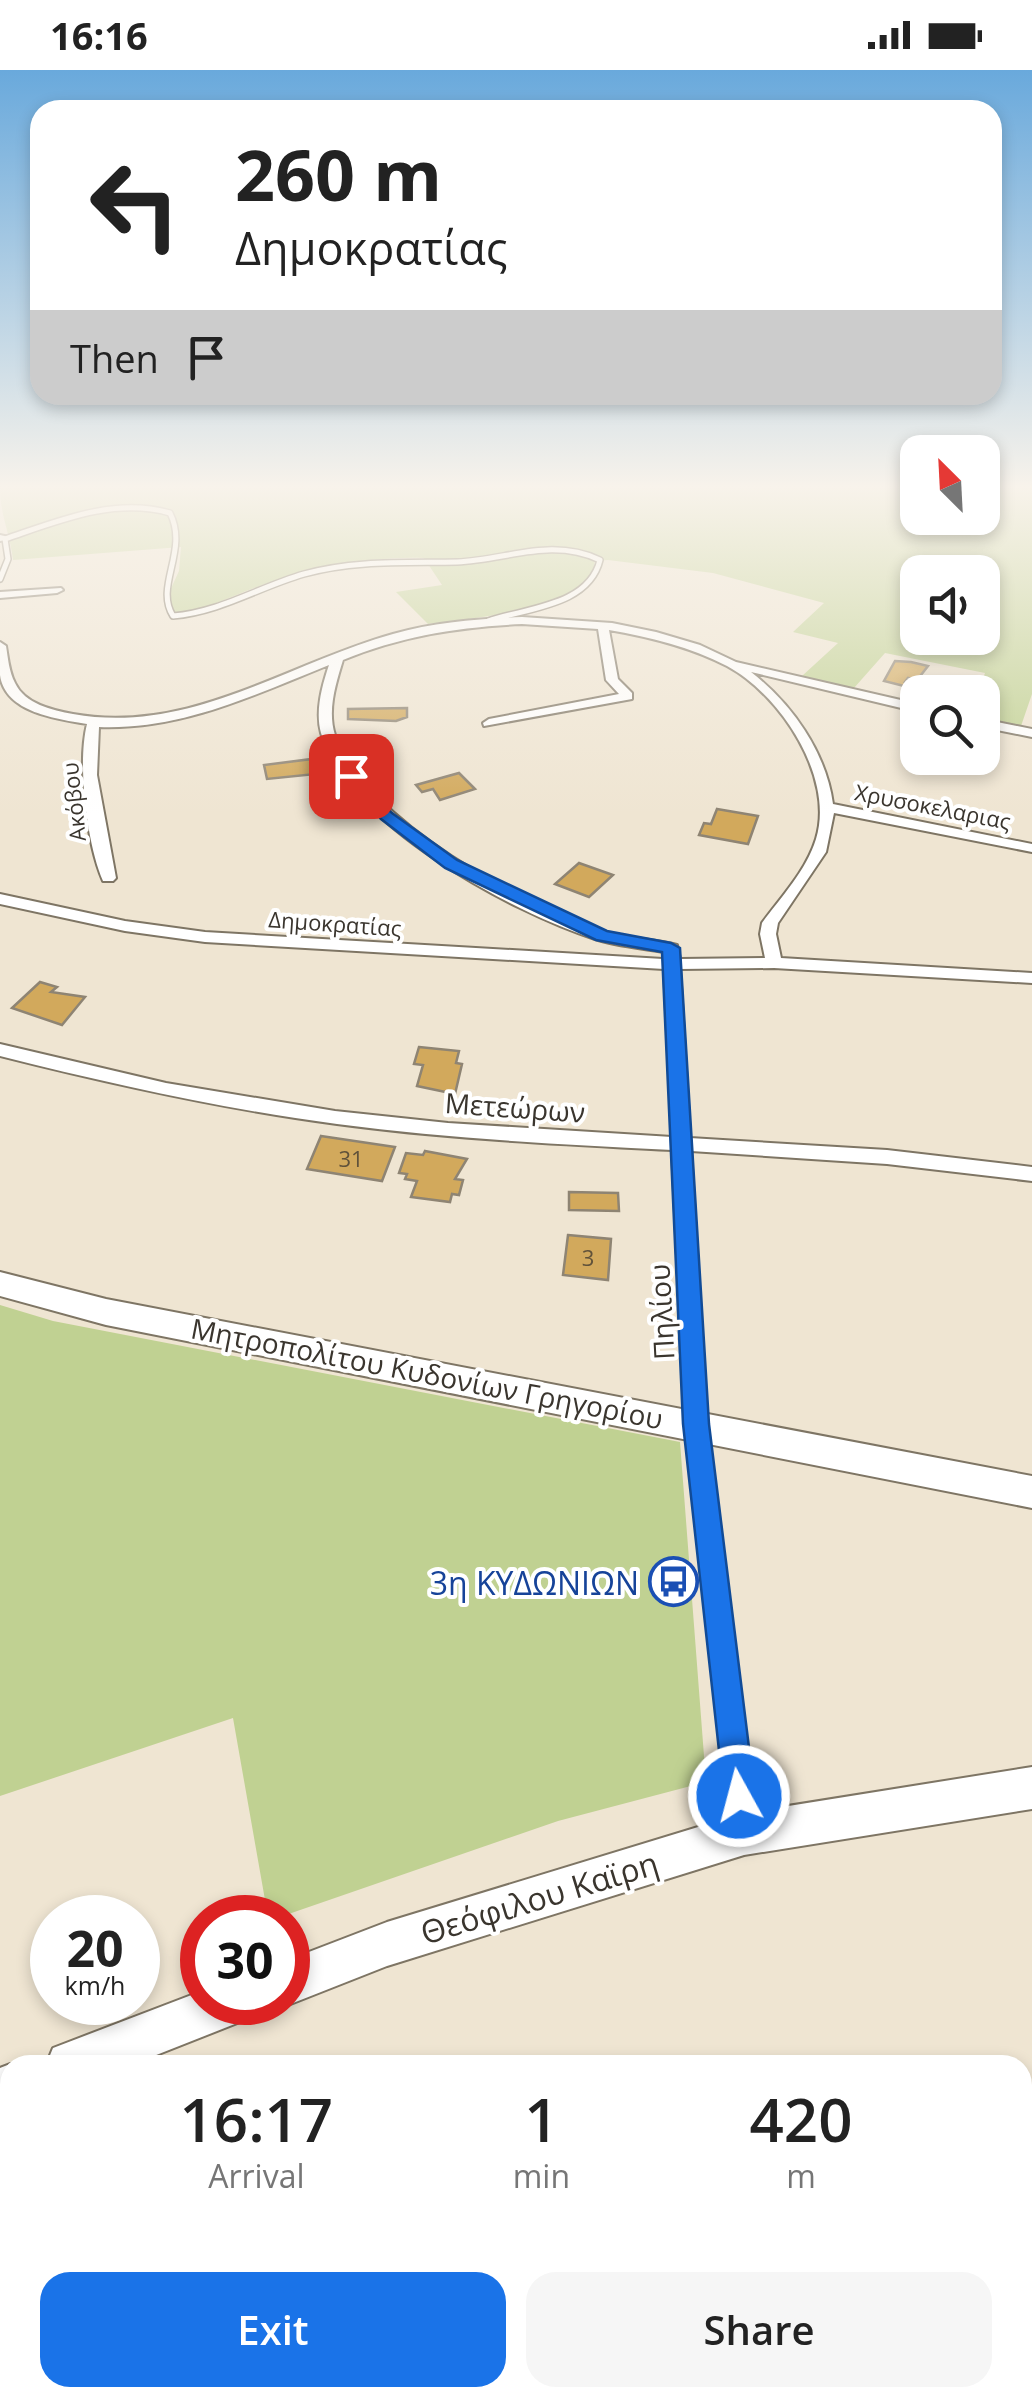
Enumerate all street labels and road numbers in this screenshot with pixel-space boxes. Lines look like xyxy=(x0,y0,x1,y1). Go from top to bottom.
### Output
street label: Ακόβου xyxy=(54,761,92,843)
street label: Χρυσοκελαριας xyxy=(853,776,1014,836)
street label: Δημοκρατίας xyxy=(268,903,403,943)
street label: Μετεώρων xyxy=(444,1083,586,1131)
street label: Πηλίου xyxy=(640,1263,682,1361)
street label: Μητροπολίτου Κυδονίων Γρηγορίου xyxy=(188,1309,666,1437)
street label: Θεόφιλου Καϊρη xyxy=(415,1840,663,1954)

